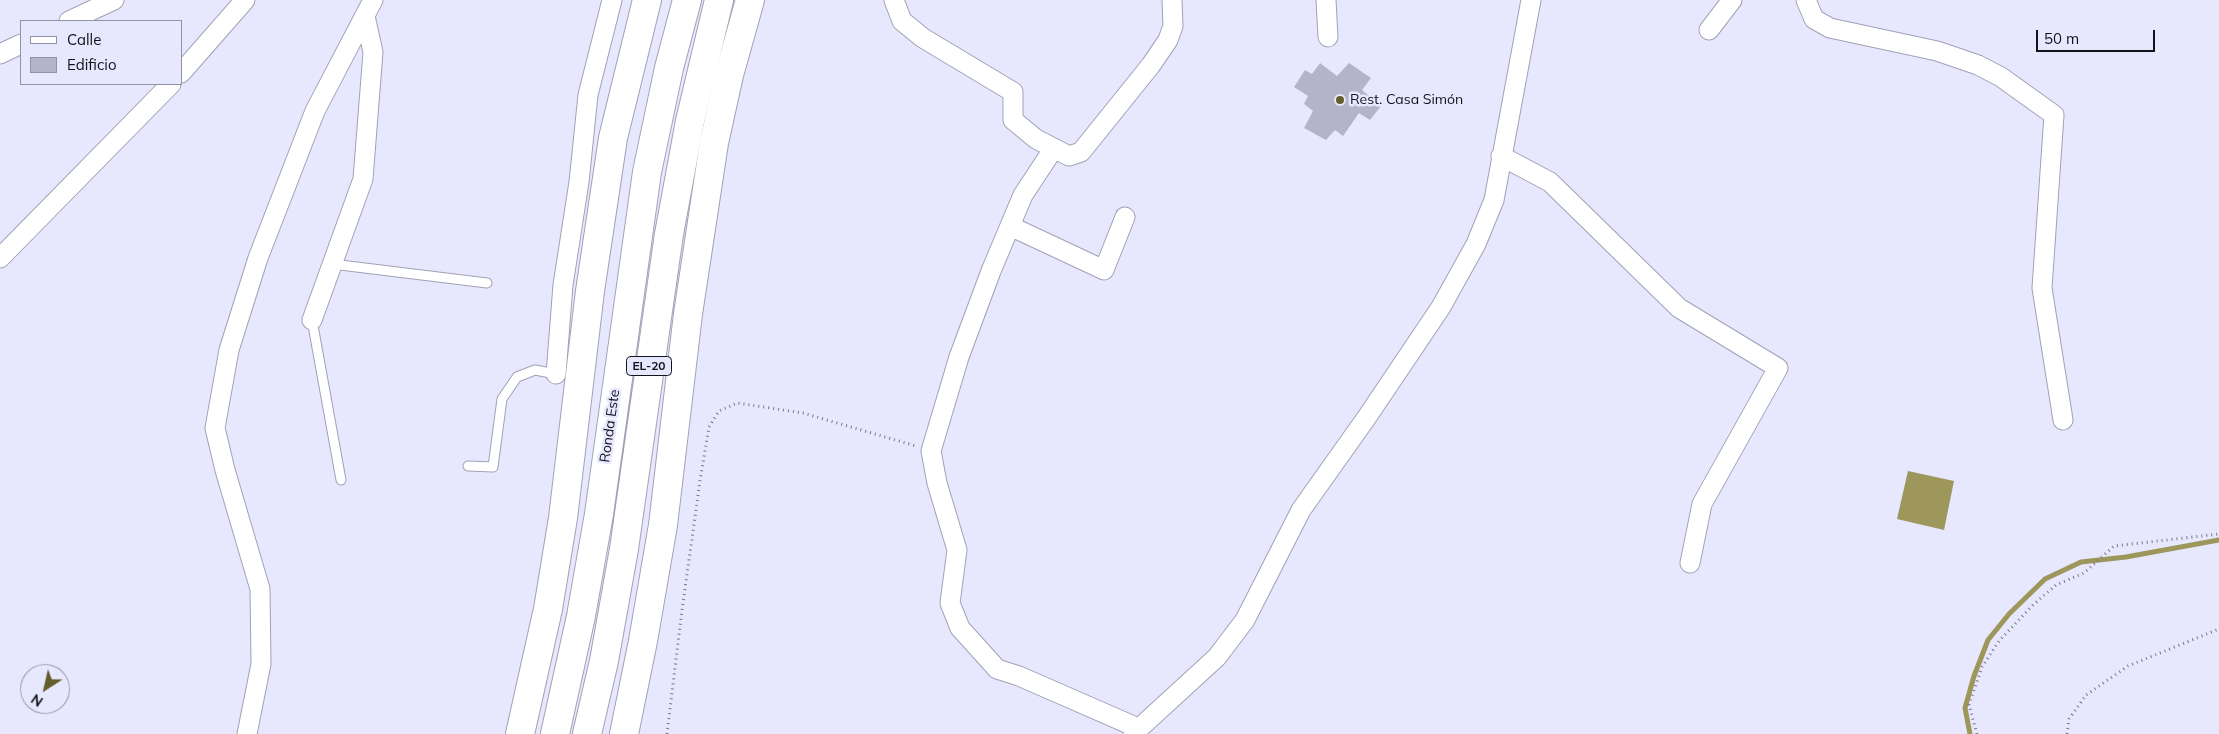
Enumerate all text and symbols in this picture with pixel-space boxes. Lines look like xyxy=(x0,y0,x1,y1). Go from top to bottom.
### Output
legend xyxy=(20,20,182,85)
scale bar xyxy=(2039,20,2158,52)
text: 50 m xyxy=(2044,29,2079,48)
text: Calle xyxy=(67,30,101,49)
text: Edificio xyxy=(67,55,117,74)
place label: Rest. Casa Simón xyxy=(1350,92,1463,108)
marker: Rest. Casa Simón xyxy=(1334,94,1346,106)
road number: EL-20 xyxy=(626,356,672,376)
street label: Ronda Este xyxy=(597,388,623,464)
north arrow xyxy=(20,664,70,714)
text: N xyxy=(27,690,46,711)

